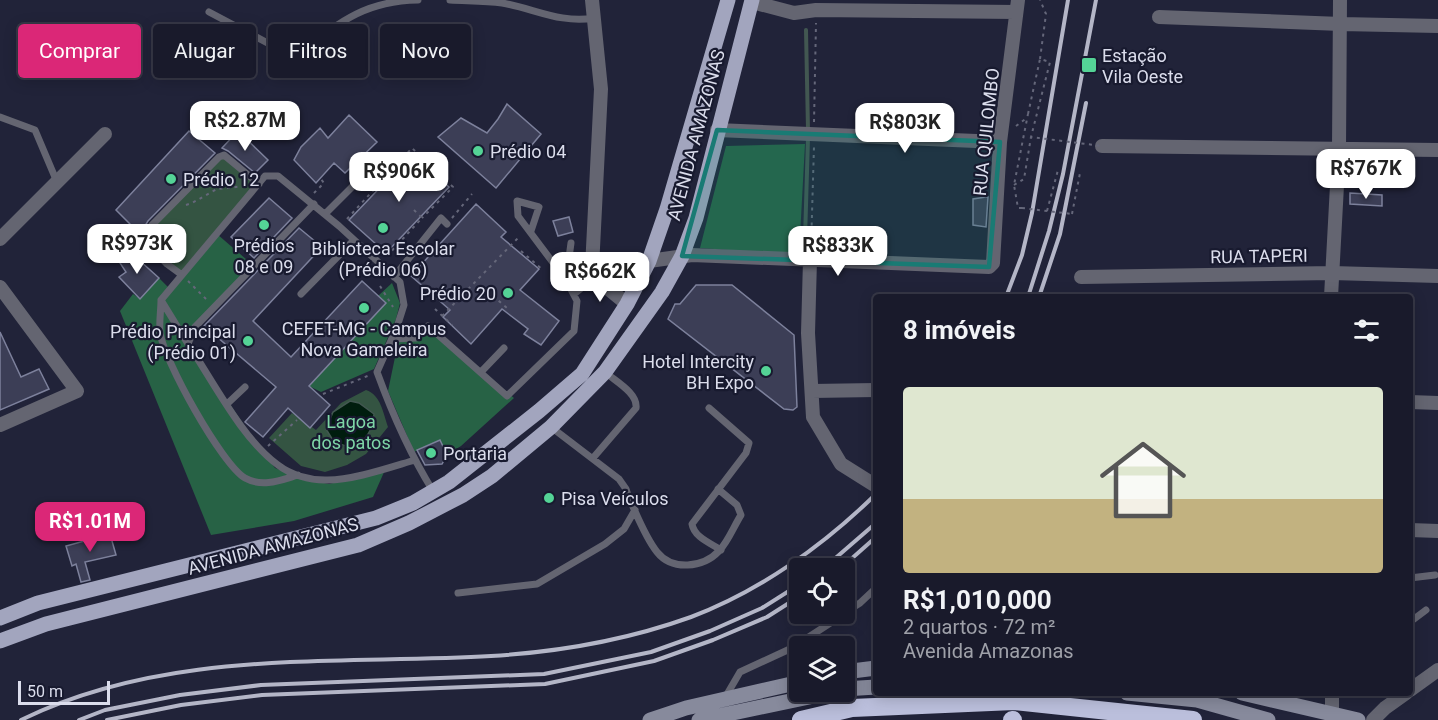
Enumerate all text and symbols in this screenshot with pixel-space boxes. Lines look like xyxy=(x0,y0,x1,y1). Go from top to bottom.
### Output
chip: Comprar xyxy=(18,24,141,78)
chip: Alugar xyxy=(153,24,256,78)
chip: Filtros xyxy=(268,24,368,78)
chip: Novo xyxy=(380,24,471,78)
place label: Estação Vila Oeste xyxy=(1102,45,1183,87)
street label: AVENIDA AMAZONAS xyxy=(663,47,729,223)
marker: Estação Vila Oeste xyxy=(1080,56,1098,74)
street label: RUA QUILOMBO xyxy=(969,67,1003,197)
pin: R$2.87M xyxy=(190,101,300,152)
pin: R$803K xyxy=(856,103,954,154)
text: R$2.87M xyxy=(204,108,286,132)
text: R$803K xyxy=(869,110,941,134)
place label: Prédio 04 xyxy=(490,141,566,162)
marker: Prédio 04 xyxy=(471,144,485,158)
pin: R$767K xyxy=(1317,149,1415,200)
pin: R$906K xyxy=(350,152,448,203)
text: R$767K xyxy=(1330,156,1402,180)
text: R$906K xyxy=(363,159,435,183)
place label: Prédio 12 xyxy=(183,169,259,190)
marker: Prédio 12 xyxy=(164,172,178,186)
marker: Prédios 08 e 09 xyxy=(257,218,271,232)
marker: Biblioteca Escolar (Prédio 06) xyxy=(376,221,390,235)
pin: R$973K xyxy=(88,224,186,275)
pin: R$833K xyxy=(789,226,887,277)
text: R$973K xyxy=(101,231,173,255)
text: R$833K xyxy=(802,233,874,257)
place label: Prédios 08 e 09 xyxy=(234,235,294,277)
place label: Biblioteca Escolar (Prédio 06) xyxy=(311,238,455,281)
street label: RUA TAPERI xyxy=(1210,245,1308,267)
pin: R$662K xyxy=(551,252,649,303)
text: R$662K xyxy=(564,259,636,283)
place label: Prédio 20 xyxy=(420,283,496,304)
marker: Prédio 20 xyxy=(501,286,515,300)
marker: CEFET-MG - Campus Nova Gameleira xyxy=(357,301,371,315)
icon: filters xyxy=(1350,314,1383,347)
text: 8 imóveis xyxy=(903,315,1016,345)
place label: CEFET-MG - Campus Nova Gameleira xyxy=(282,318,446,360)
place label: Prédio Principal (Prédio 01) xyxy=(110,321,236,364)
marker: Prédio Principal (Prédio 01) xyxy=(241,334,255,348)
place label: Hotel Intercity BH Expo xyxy=(642,351,754,393)
marker: Hotel Intercity BH Expo xyxy=(759,364,773,378)
park label: Lagoa dos patos xyxy=(311,411,391,453)
icon: home xyxy=(1089,426,1197,534)
place label: Portaria xyxy=(443,443,507,464)
marker: Portaria xyxy=(424,446,438,460)
place label: Pisa Veículos xyxy=(561,488,669,509)
marker: Pisa Veículos xyxy=(542,491,556,505)
pin: R$1.01M xyxy=(35,502,145,553)
text: R$1.01M xyxy=(49,509,131,533)
street label: AVENIDA AMAZONAS xyxy=(185,513,361,579)
map controls xyxy=(789,558,855,702)
button: locate xyxy=(789,558,855,624)
text: R$1,010,000 xyxy=(903,585,1052,615)
text: 2 quartos · 72 m² xyxy=(903,615,1055,639)
button: layers xyxy=(789,636,855,702)
text: Avenida Amazonas xyxy=(903,639,1074,663)
scale bar xyxy=(18,678,110,706)
text: 50 m xyxy=(27,682,63,701)

